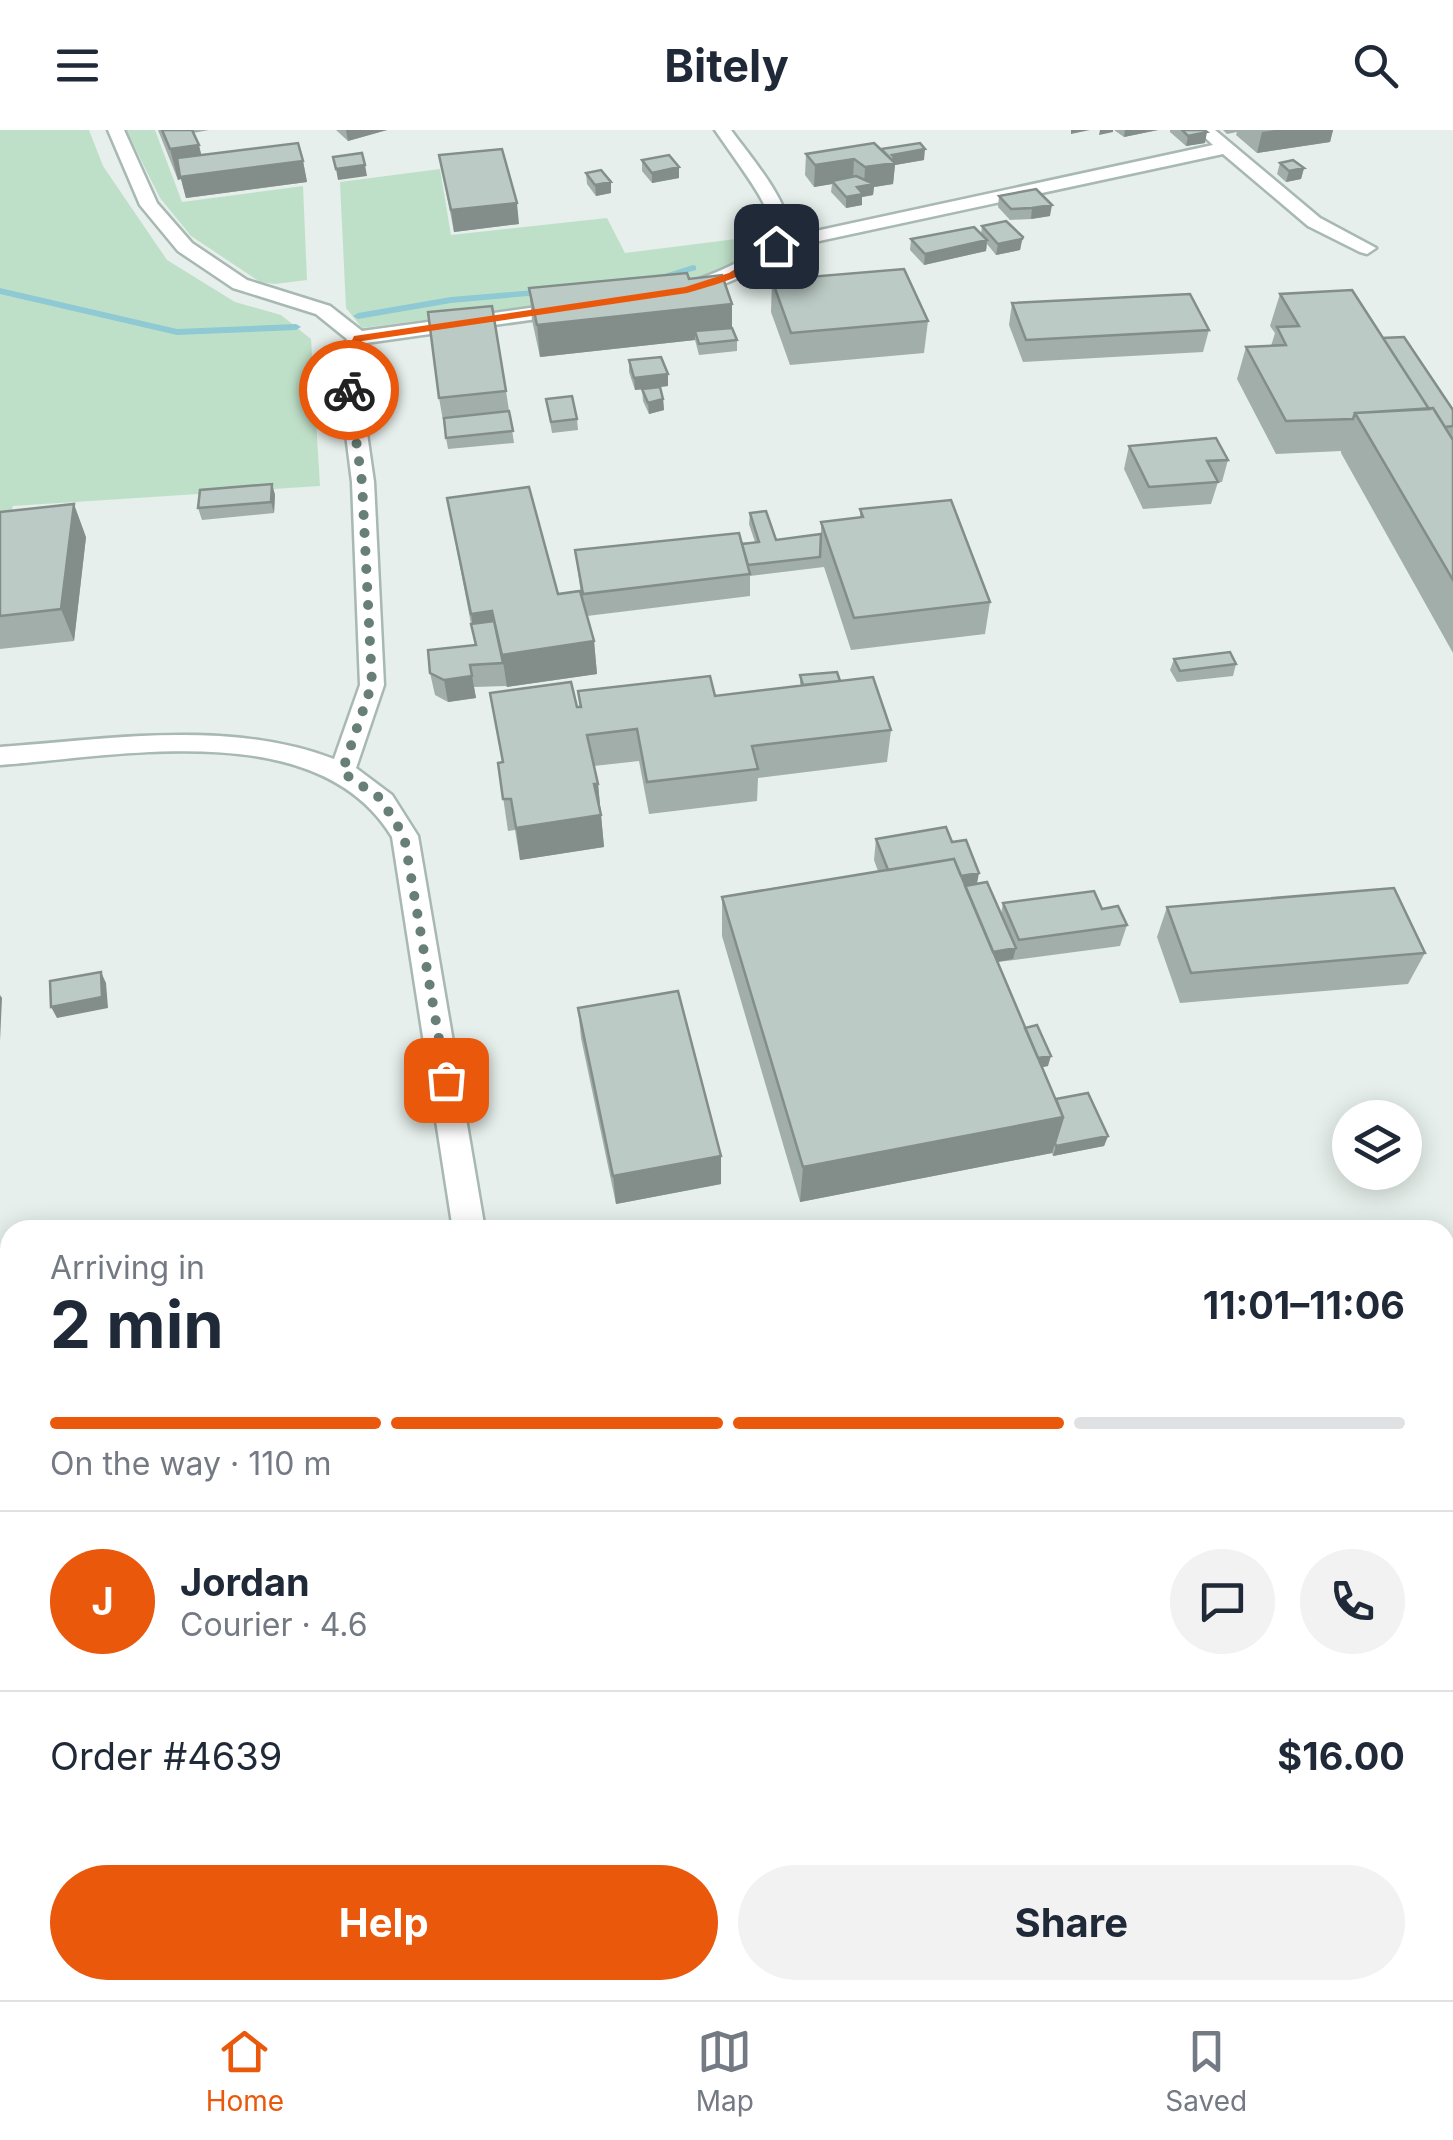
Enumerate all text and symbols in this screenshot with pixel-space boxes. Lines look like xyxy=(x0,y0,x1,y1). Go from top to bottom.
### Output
icon: menu xyxy=(50,38,105,93)
text: Bitely xyxy=(664,38,789,93)
icon: search xyxy=(1348,38,1403,93)
pin xyxy=(734,204,819,289)
icon: home xyxy=(749,219,804,274)
courier xyxy=(299,340,399,440)
icon: bike xyxy=(322,363,377,418)
pin xyxy=(404,1038,489,1123)
icon: bag xyxy=(419,1053,474,1108)
map controls xyxy=(1332,1100,1422,1190)
button: layers xyxy=(1332,1100,1422,1190)
text: Arriving in xyxy=(50,1248,205,1287)
text: 11:01–11:06 xyxy=(1203,1282,1405,1328)
text: 2 min xyxy=(50,1285,224,1364)
text: On the way · 110 m xyxy=(50,1444,332,1483)
button: chat xyxy=(1170,1549,1275,1654)
button: phone xyxy=(1300,1549,1405,1654)
text: Jordan xyxy=(180,1559,310,1605)
text: J xyxy=(91,1578,114,1624)
text: Courier · 4.6 xyxy=(180,1605,368,1644)
text: Order #4639 xyxy=(50,1733,282,1779)
text: $16.00 xyxy=(1277,1733,1405,1779)
button: Help xyxy=(50,1865,718,1980)
button: Share xyxy=(738,1865,1405,1980)
tab: Home xyxy=(206,2024,284,2118)
tab: Map xyxy=(696,2024,754,2118)
tab: Saved xyxy=(1165,2024,1247,2118)

